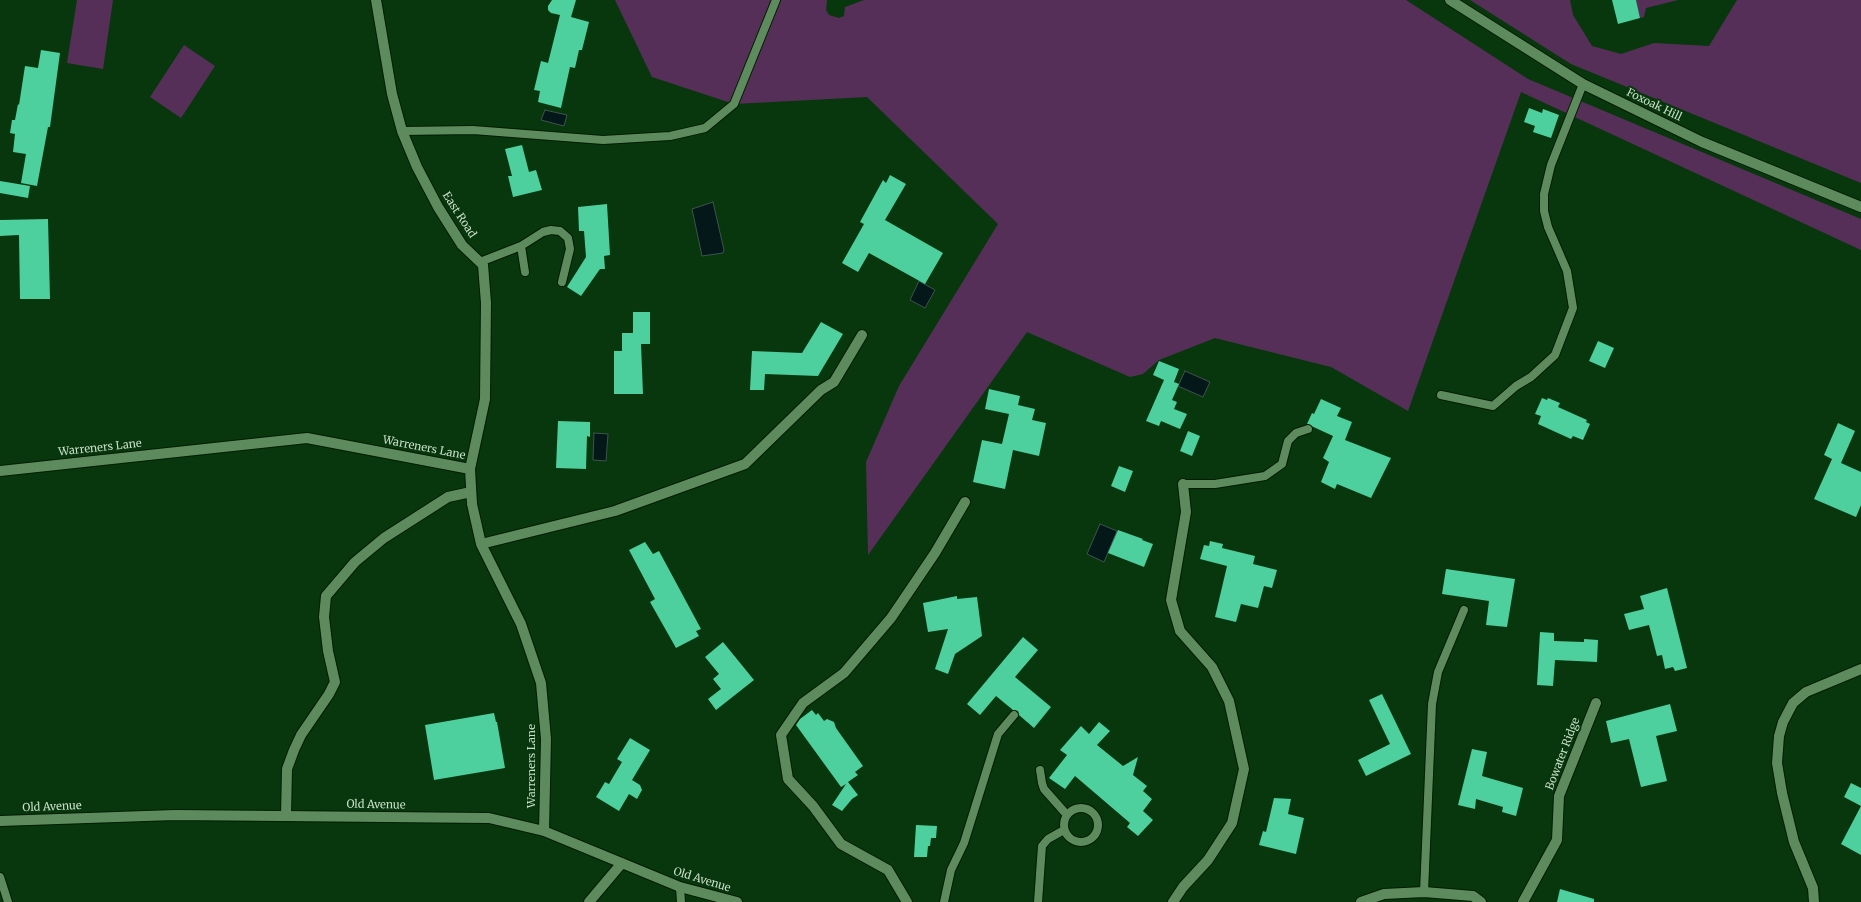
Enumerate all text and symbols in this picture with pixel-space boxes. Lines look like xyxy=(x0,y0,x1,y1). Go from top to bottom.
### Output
street label: Foxoak Hill xyxy=(1624,86,1684,124)
street label: East Road xyxy=(439,189,479,241)
street label: Warreners Lane xyxy=(382,434,466,462)
street label: Warreners Lane xyxy=(58,437,142,459)
street label: Bowater Ridge xyxy=(1543,716,1583,792)
street label: Warreners Lane xyxy=(525,724,539,808)
street label: Old Avenue xyxy=(346,798,406,812)
street label: Old Avenue xyxy=(22,799,82,815)
street label: Old Avenue xyxy=(672,865,732,895)

